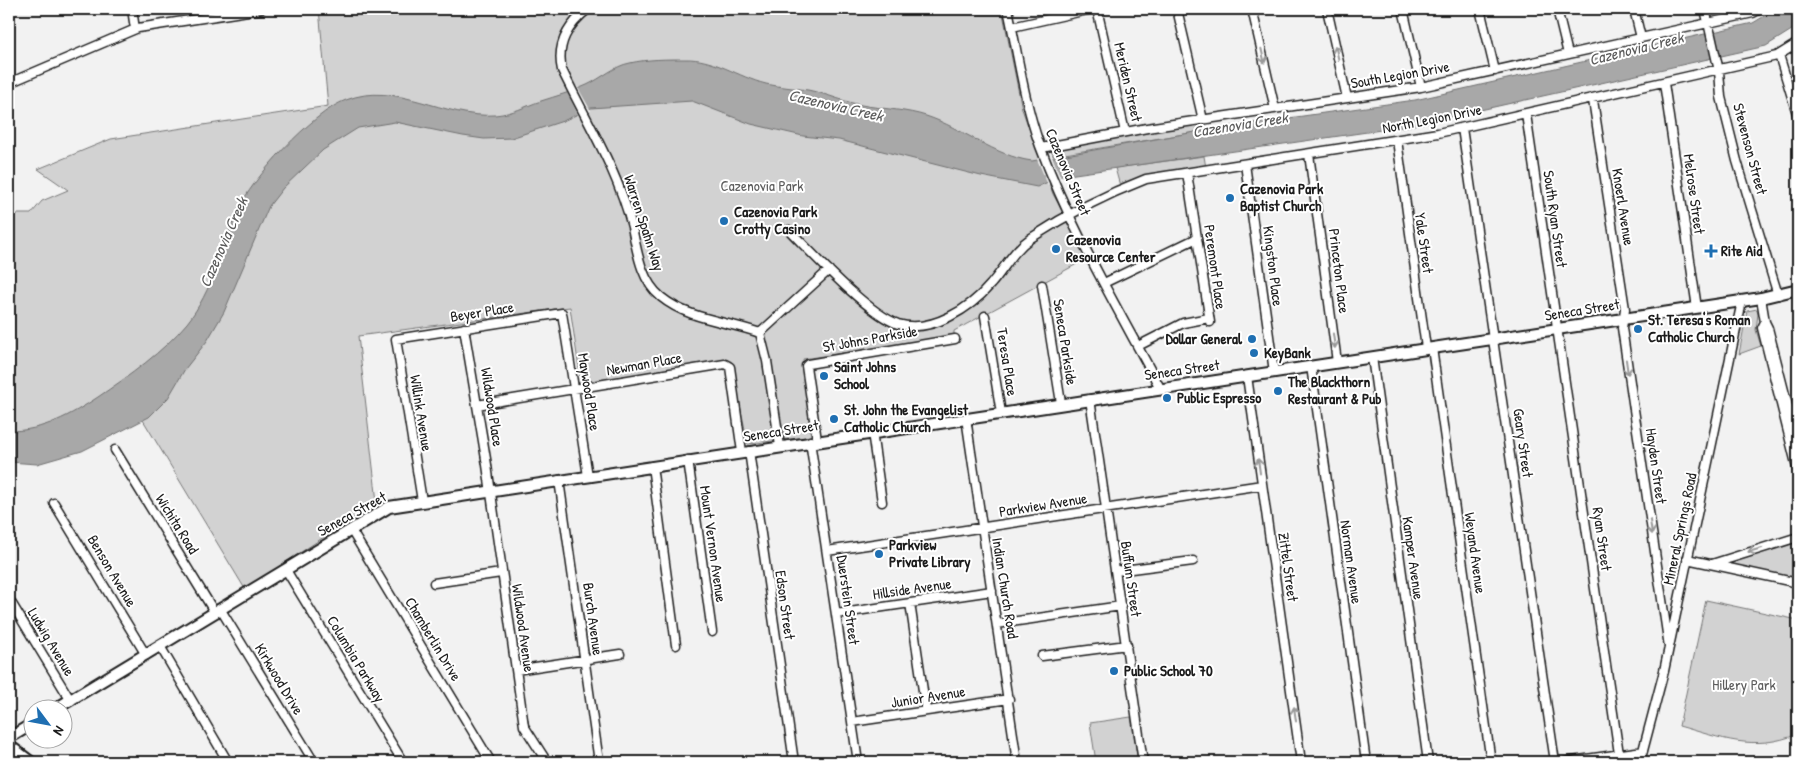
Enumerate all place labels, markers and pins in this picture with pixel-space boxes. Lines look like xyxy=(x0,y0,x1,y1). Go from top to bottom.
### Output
place label: Cazenovia Park Baptist Church xyxy=(1240,178,1324,217)
marker: Cazenovia Park Baptist Church xyxy=(1224,192,1236,204)
place label: Cazenovia Park Crotty Casino xyxy=(734,201,818,240)
marker: Cazenovia Park Crotty Casino xyxy=(718,215,730,227)
place label: Cazenovia Resource Center xyxy=(1066,229,1156,267)
place label: Rite Aid xyxy=(1721,240,1762,261)
marker: Cazenovia Resource Center xyxy=(1050,243,1062,255)
marker: Rite Aid xyxy=(1705,245,1717,257)
place label: St. Teresa's Roman Catholic Church xyxy=(1648,309,1751,347)
marker: St. Teresa's Roman Catholic Church xyxy=(1632,323,1644,335)
place label: Dollar General xyxy=(1166,328,1243,349)
marker: Dollar General xyxy=(1246,333,1258,345)
place label: KeyBank xyxy=(1264,342,1311,364)
marker: KeyBank xyxy=(1248,347,1260,359)
place label: Saint Johns School xyxy=(834,356,896,394)
marker: Saint Johns School xyxy=(818,370,830,382)
place label: The Blackthorn Restaurant & Pub xyxy=(1287,371,1381,409)
marker: The Blackthorn Restaurant & Pub xyxy=(1272,385,1284,397)
place label: Public Espresso xyxy=(1177,387,1261,409)
marker: Public Espresso xyxy=(1161,392,1173,404)
place label: St. John the Evangelist Catholic Church xyxy=(844,399,969,437)
marker: St. John the Evangelist Catholic Church xyxy=(828,413,840,425)
place label: Parkview Private Library xyxy=(889,534,971,573)
marker: Parkview Private Library xyxy=(873,548,885,560)
place label: Public School 70 xyxy=(1124,660,1213,681)
marker: Public School 70 xyxy=(1108,665,1120,677)

